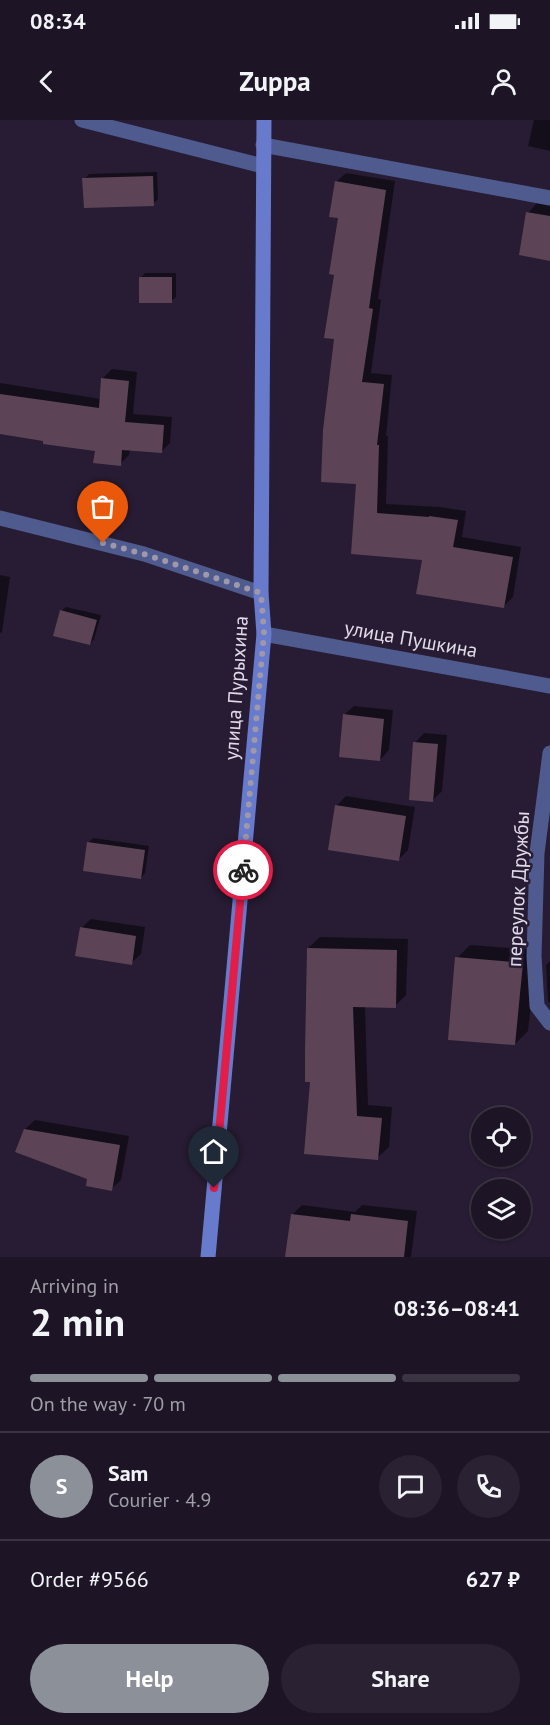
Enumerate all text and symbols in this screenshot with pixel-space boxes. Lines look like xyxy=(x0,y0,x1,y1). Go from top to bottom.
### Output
text: 08:34 xyxy=(30,7,86,35)
text: Zuppa xyxy=(239,64,311,98)
icon: back xyxy=(30,65,63,98)
icon: person xyxy=(487,65,520,98)
pin xyxy=(77,481,128,543)
icon: bag xyxy=(86,490,119,523)
street label: улица Пурыхина xyxy=(218,615,254,761)
street label: улица Пушкина xyxy=(342,615,480,663)
street label: переулок Дружбы xyxy=(501,810,535,968)
courier xyxy=(213,840,273,900)
icon: bike xyxy=(227,854,260,887)
map controls xyxy=(471,1107,531,1239)
button: locate xyxy=(471,1107,531,1167)
pin xyxy=(188,1126,239,1188)
icon: home xyxy=(197,1135,230,1168)
button: layers xyxy=(471,1179,531,1239)
text: Arriving in xyxy=(30,1273,119,1299)
text: 08:36–08:41 xyxy=(394,1294,520,1322)
text: 2 min xyxy=(30,1296,125,1347)
text: On the way · 70 m xyxy=(30,1391,186,1417)
button: chat xyxy=(379,1455,442,1518)
button: phone xyxy=(457,1455,520,1518)
text: Sam xyxy=(108,1459,148,1487)
text: S xyxy=(56,1472,67,1500)
text: Courier · 4.9 xyxy=(108,1487,211,1513)
text: Order #9566 xyxy=(30,1565,149,1593)
text: 627 ₽ xyxy=(466,1565,520,1593)
button: Help xyxy=(30,1644,269,1713)
button: Share xyxy=(281,1644,520,1713)

